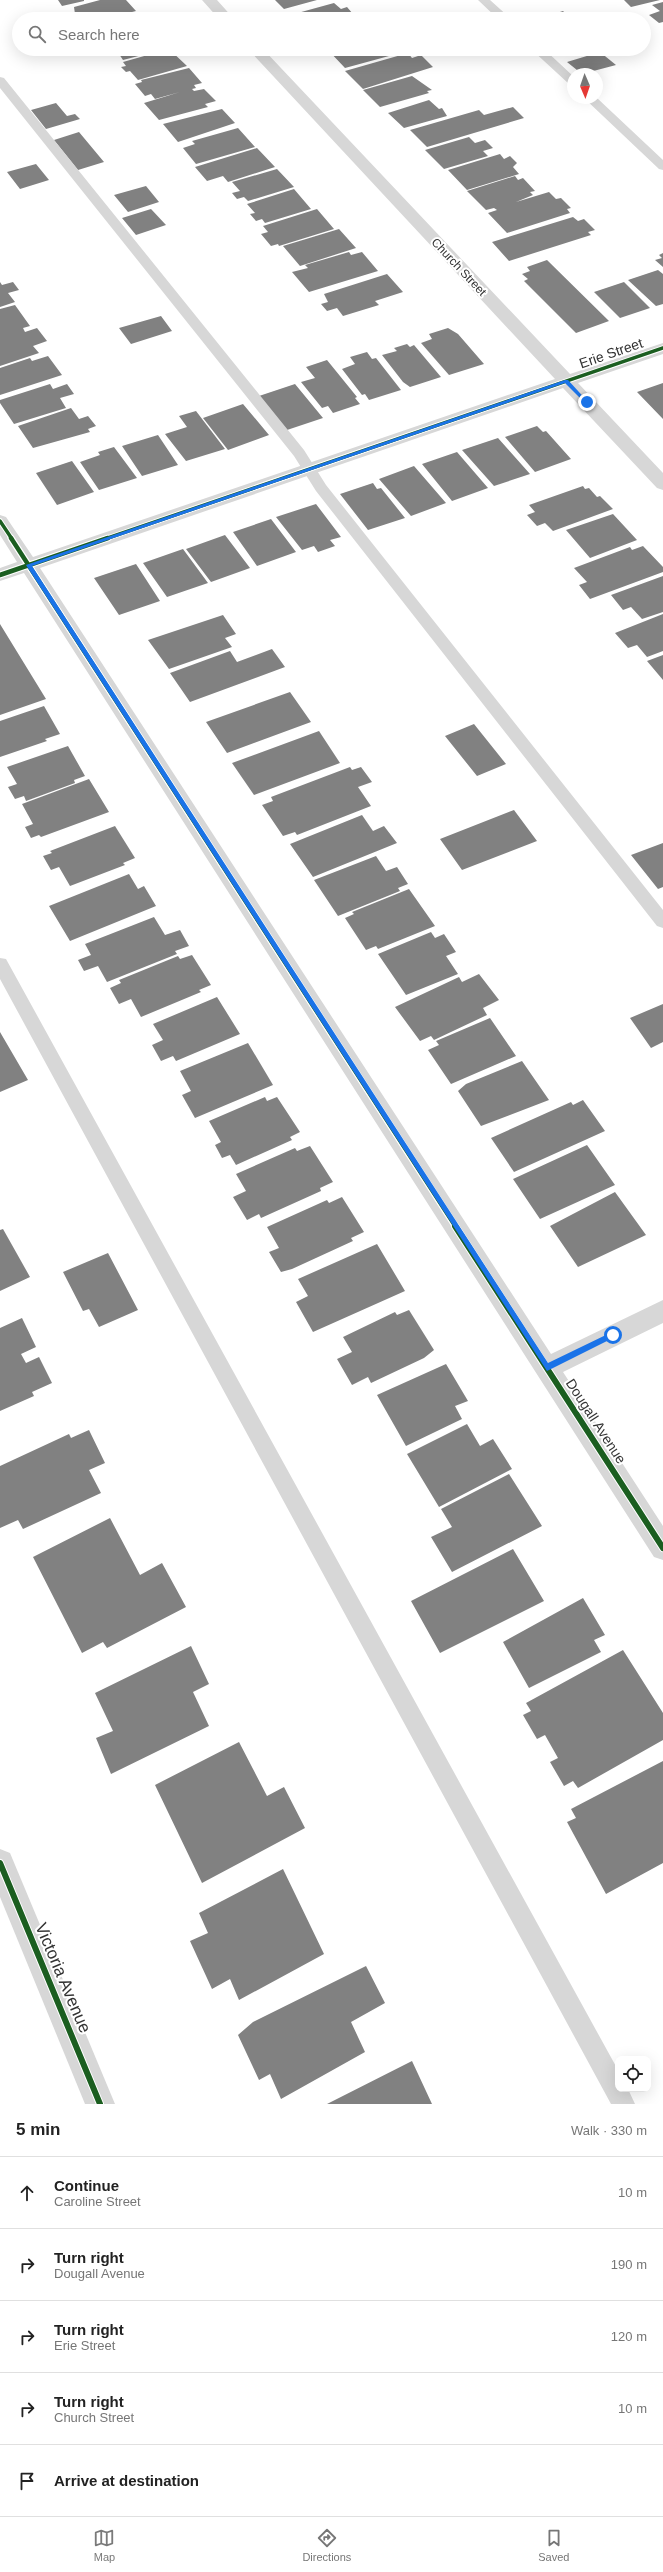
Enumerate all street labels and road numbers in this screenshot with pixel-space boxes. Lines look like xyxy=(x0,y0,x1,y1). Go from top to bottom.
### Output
street label: Church Street xyxy=(429,235,490,299)
street label: Erie Street xyxy=(577,335,645,371)
street label: Dougall Avenue xyxy=(563,1376,629,1467)
street label: Victoria Avenue xyxy=(31,1920,95,2036)

